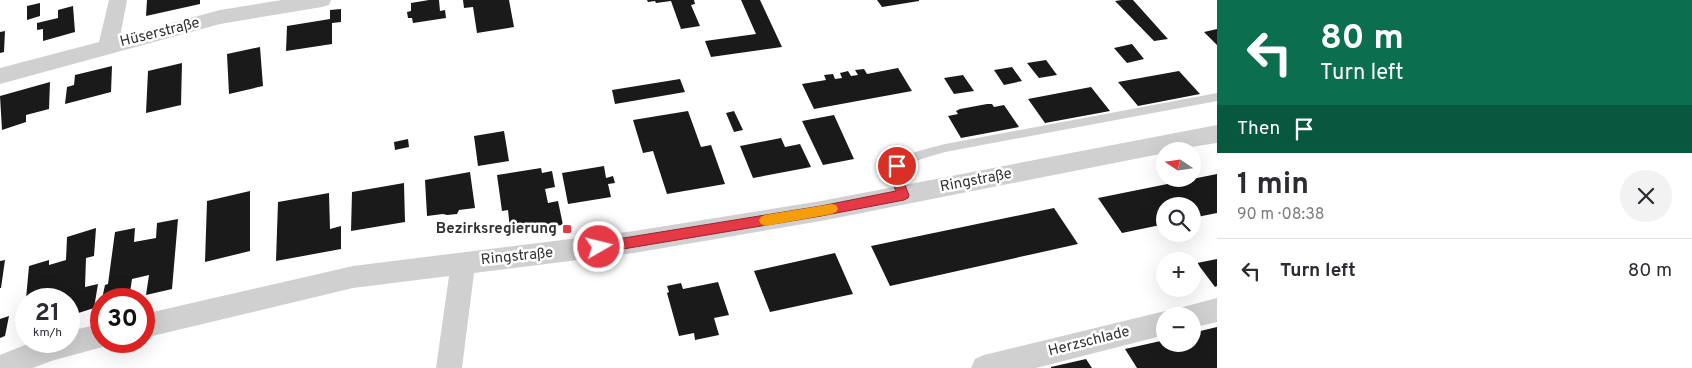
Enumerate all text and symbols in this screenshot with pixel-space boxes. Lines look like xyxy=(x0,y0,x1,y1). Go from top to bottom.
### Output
street label: Hüserstraße xyxy=(118,14,202,52)
text: 80 m xyxy=(1320,17,1404,61)
icon: left xyxy=(1237,20,1302,85)
text: Turn left xyxy=(1320,60,1403,87)
icon: arrive xyxy=(1290,115,1318,143)
text: Then xyxy=(1237,117,1280,141)
north arrow xyxy=(1156,142,1201,188)
map controls xyxy=(1156,142,1201,352)
pin xyxy=(876,145,918,187)
icon: arrive xyxy=(883,152,911,180)
street label: Ringstraße xyxy=(939,165,1013,197)
text: 1 min xyxy=(1237,167,1309,204)
button: close xyxy=(1620,170,1672,222)
button: search xyxy=(1156,197,1201,242)
text: 90 m · 08:38 xyxy=(1237,205,1325,225)
place label: Bezirksregierung xyxy=(436,220,557,239)
position arrow xyxy=(572,220,624,272)
marker: Bezirksregierung xyxy=(561,223,573,235)
street label: Ringstraße xyxy=(480,244,554,270)
button: + xyxy=(1156,252,1201,297)
icon: left xyxy=(1237,257,1265,285)
text: Turn left xyxy=(1280,259,1356,283)
text: 80 m xyxy=(1628,259,1672,283)
speed limit sign: 30 xyxy=(90,288,155,353)
text: 21 xyxy=(35,298,60,330)
button: − xyxy=(1156,307,1201,352)
street label: Herzschlade xyxy=(1046,323,1132,361)
text: km/h xyxy=(33,325,62,341)

